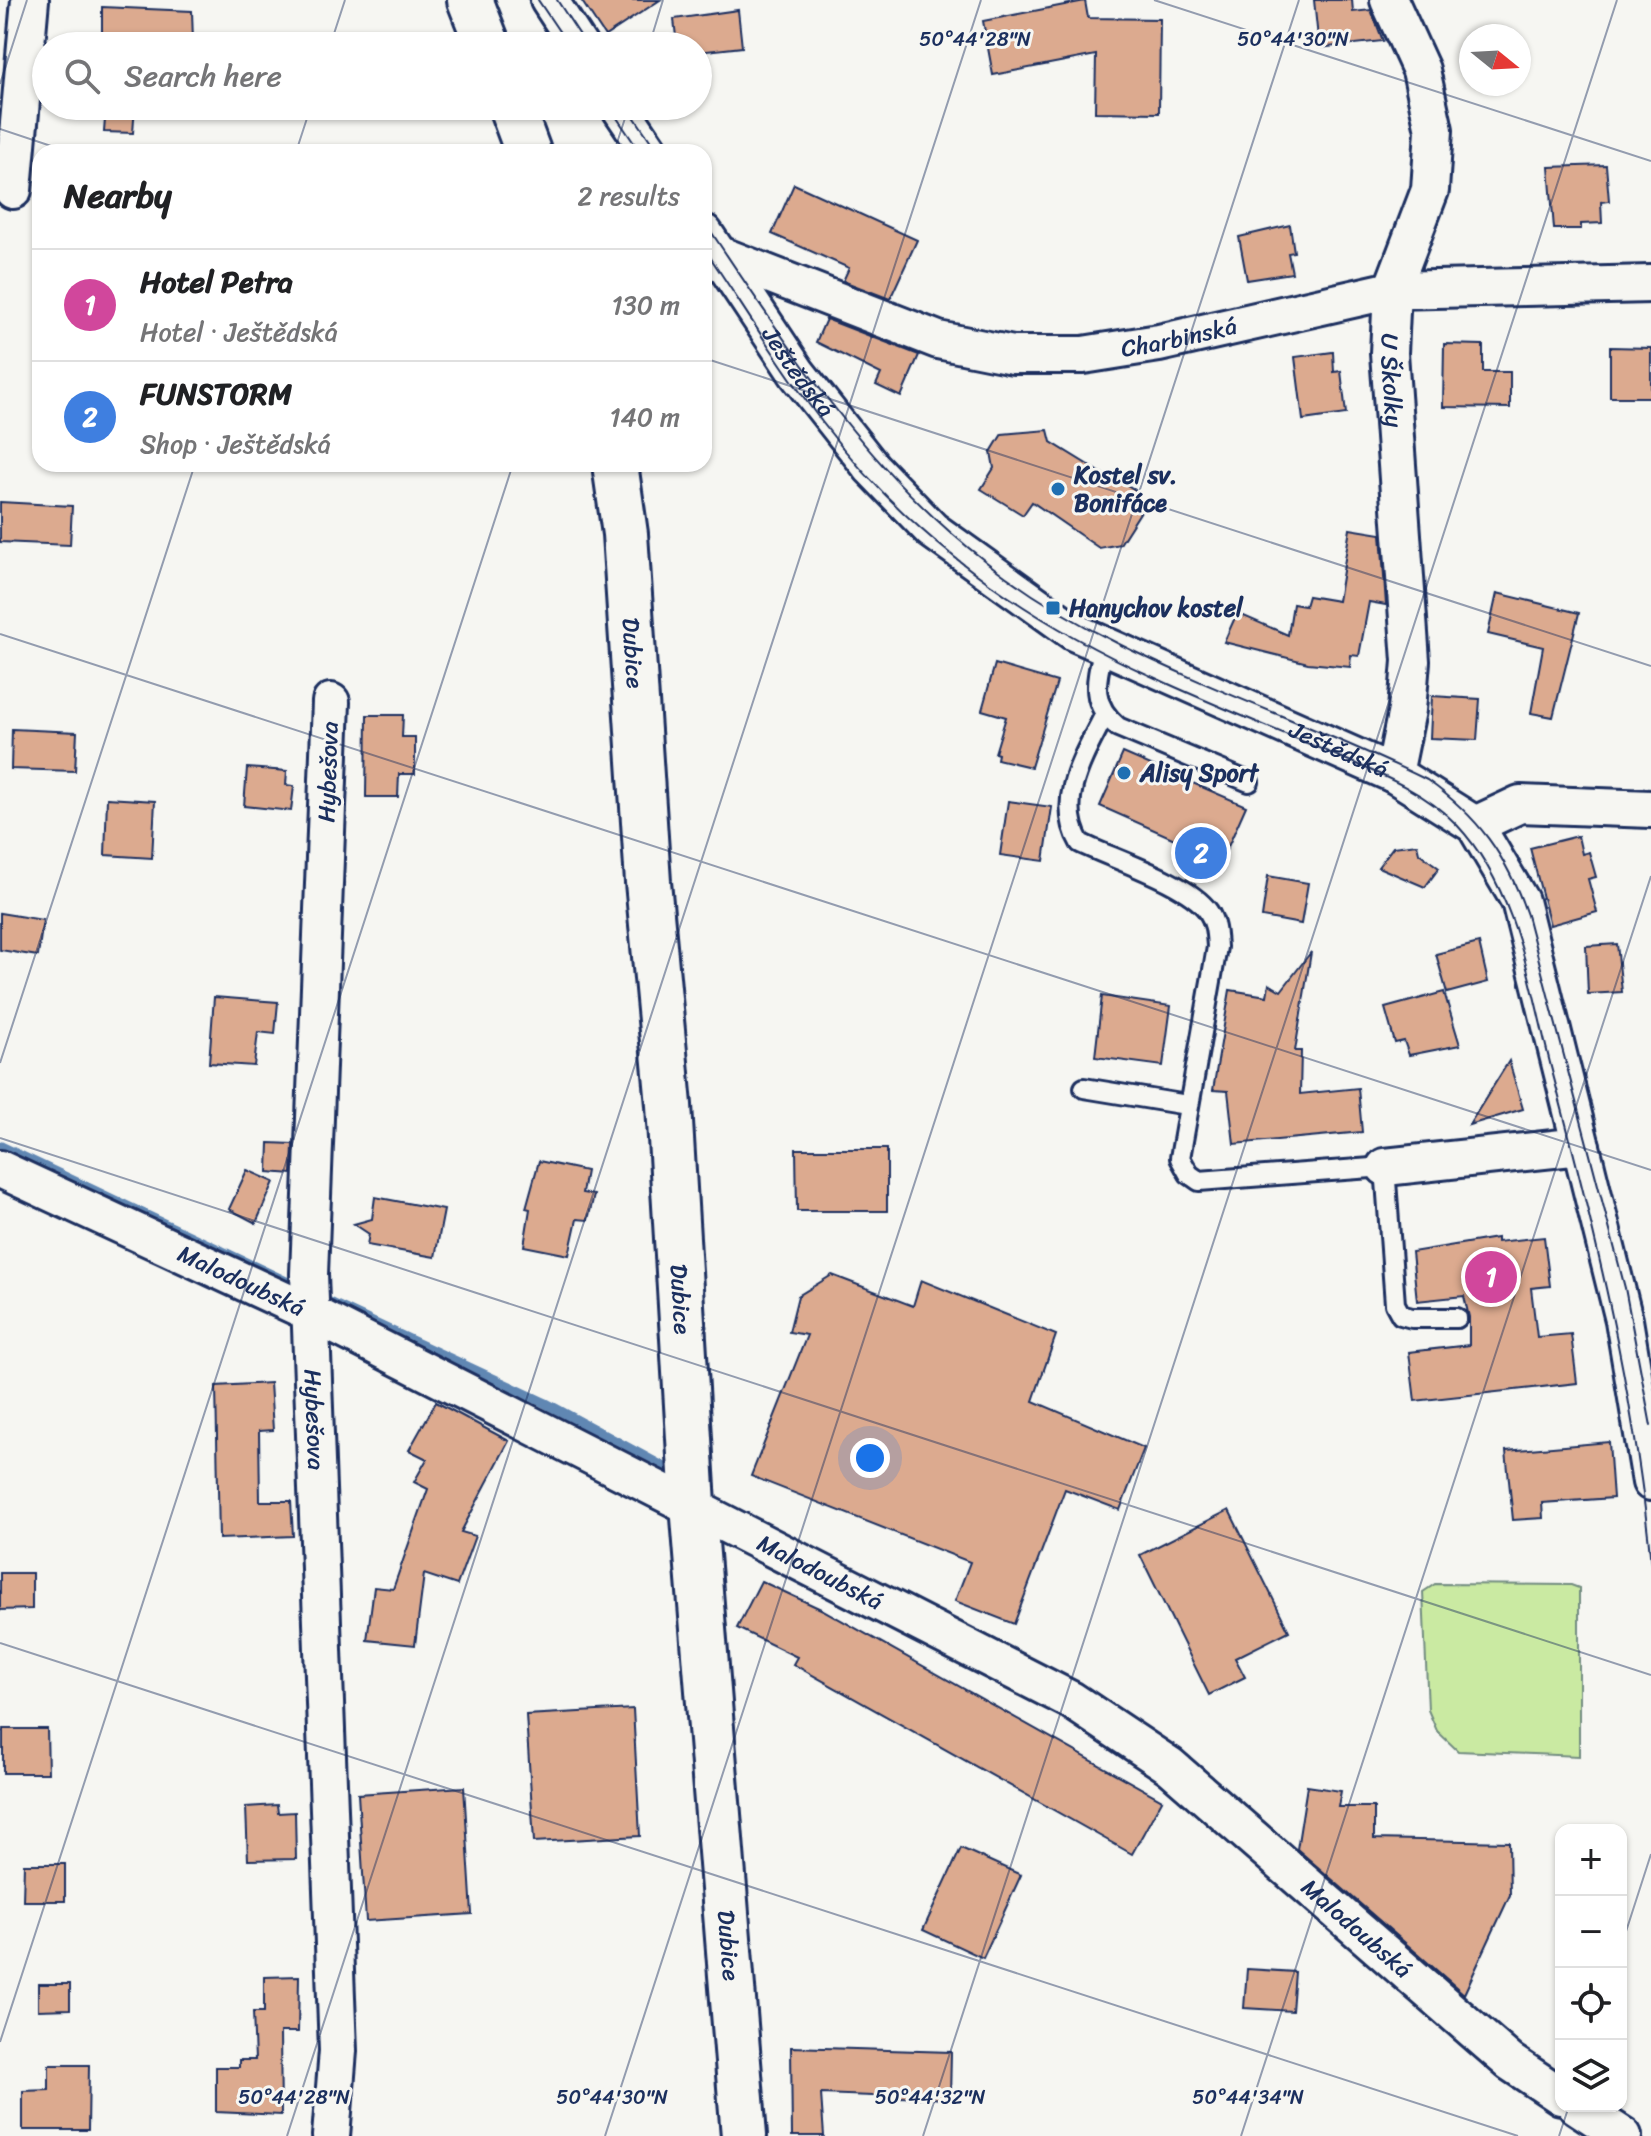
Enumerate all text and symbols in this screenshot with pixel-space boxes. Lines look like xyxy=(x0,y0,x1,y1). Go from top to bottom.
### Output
text: 50°44'28"N xyxy=(919,22,1031,57)
text: 50°44'30"N xyxy=(1237,22,1349,57)
north arrow xyxy=(1459,24,1531,96)
search box xyxy=(32,32,712,120)
text: Search here xyxy=(124,49,282,103)
icon: search xyxy=(60,54,104,98)
text: Nearby xyxy=(64,166,172,226)
text: 2 results xyxy=(578,173,680,219)
text: Hotel Petra xyxy=(140,255,293,309)
text: 1 xyxy=(84,282,96,328)
text: 130 m xyxy=(611,282,680,328)
street label: Charbinská xyxy=(1118,305,1241,370)
text: Hotel · Ještědská xyxy=(140,309,338,355)
street label: Ještědská xyxy=(750,317,846,427)
street label: U Školky xyxy=(1368,332,1415,429)
text: FUNSTORM xyxy=(140,367,292,421)
text: 2 xyxy=(82,394,98,440)
text: 140 m xyxy=(609,394,680,440)
text: Shop · Ještědská xyxy=(140,421,331,467)
place label: Kostel sv. Bonifáce xyxy=(1073,454,1177,524)
marker: Kostel sv. Bonifáce xyxy=(1049,480,1067,498)
place label: Hanychov kostel xyxy=(1069,587,1244,629)
marker: Hanychov kostel xyxy=(1044,599,1062,617)
street label: Dubice xyxy=(610,616,656,690)
street label: Ještědská xyxy=(1282,709,1395,790)
street label: Hybešova xyxy=(305,721,351,823)
place label: Alisy Sport xyxy=(1139,752,1260,794)
marker: Alisy Sport xyxy=(1115,764,1133,782)
pin: 2 xyxy=(1175,823,1227,883)
street label: Malodoubská xyxy=(170,1233,312,1329)
pin: 1 xyxy=(1465,1247,1517,1307)
street label: Dubice xyxy=(658,1263,704,1336)
street label: Hybešova xyxy=(292,1368,337,1471)
your location xyxy=(850,1438,890,1478)
street label: Malodoubská xyxy=(750,1522,891,1622)
map controls xyxy=(1555,1824,1627,2112)
button: + xyxy=(1555,1824,1627,1896)
street label: Malodoubská xyxy=(1291,1868,1422,1989)
button: − xyxy=(1555,1896,1627,1968)
street label: Dubice xyxy=(705,1909,752,1983)
button: locate xyxy=(1555,1968,1627,2040)
button: layers xyxy=(1555,2040,1627,2112)
text: 50°44'28"N xyxy=(238,2080,350,2115)
text: 50°44'30"N xyxy=(556,2080,668,2115)
text: 50°44'32"N xyxy=(875,2080,985,2115)
text: 50°44'34"N xyxy=(1192,2080,1304,2115)

